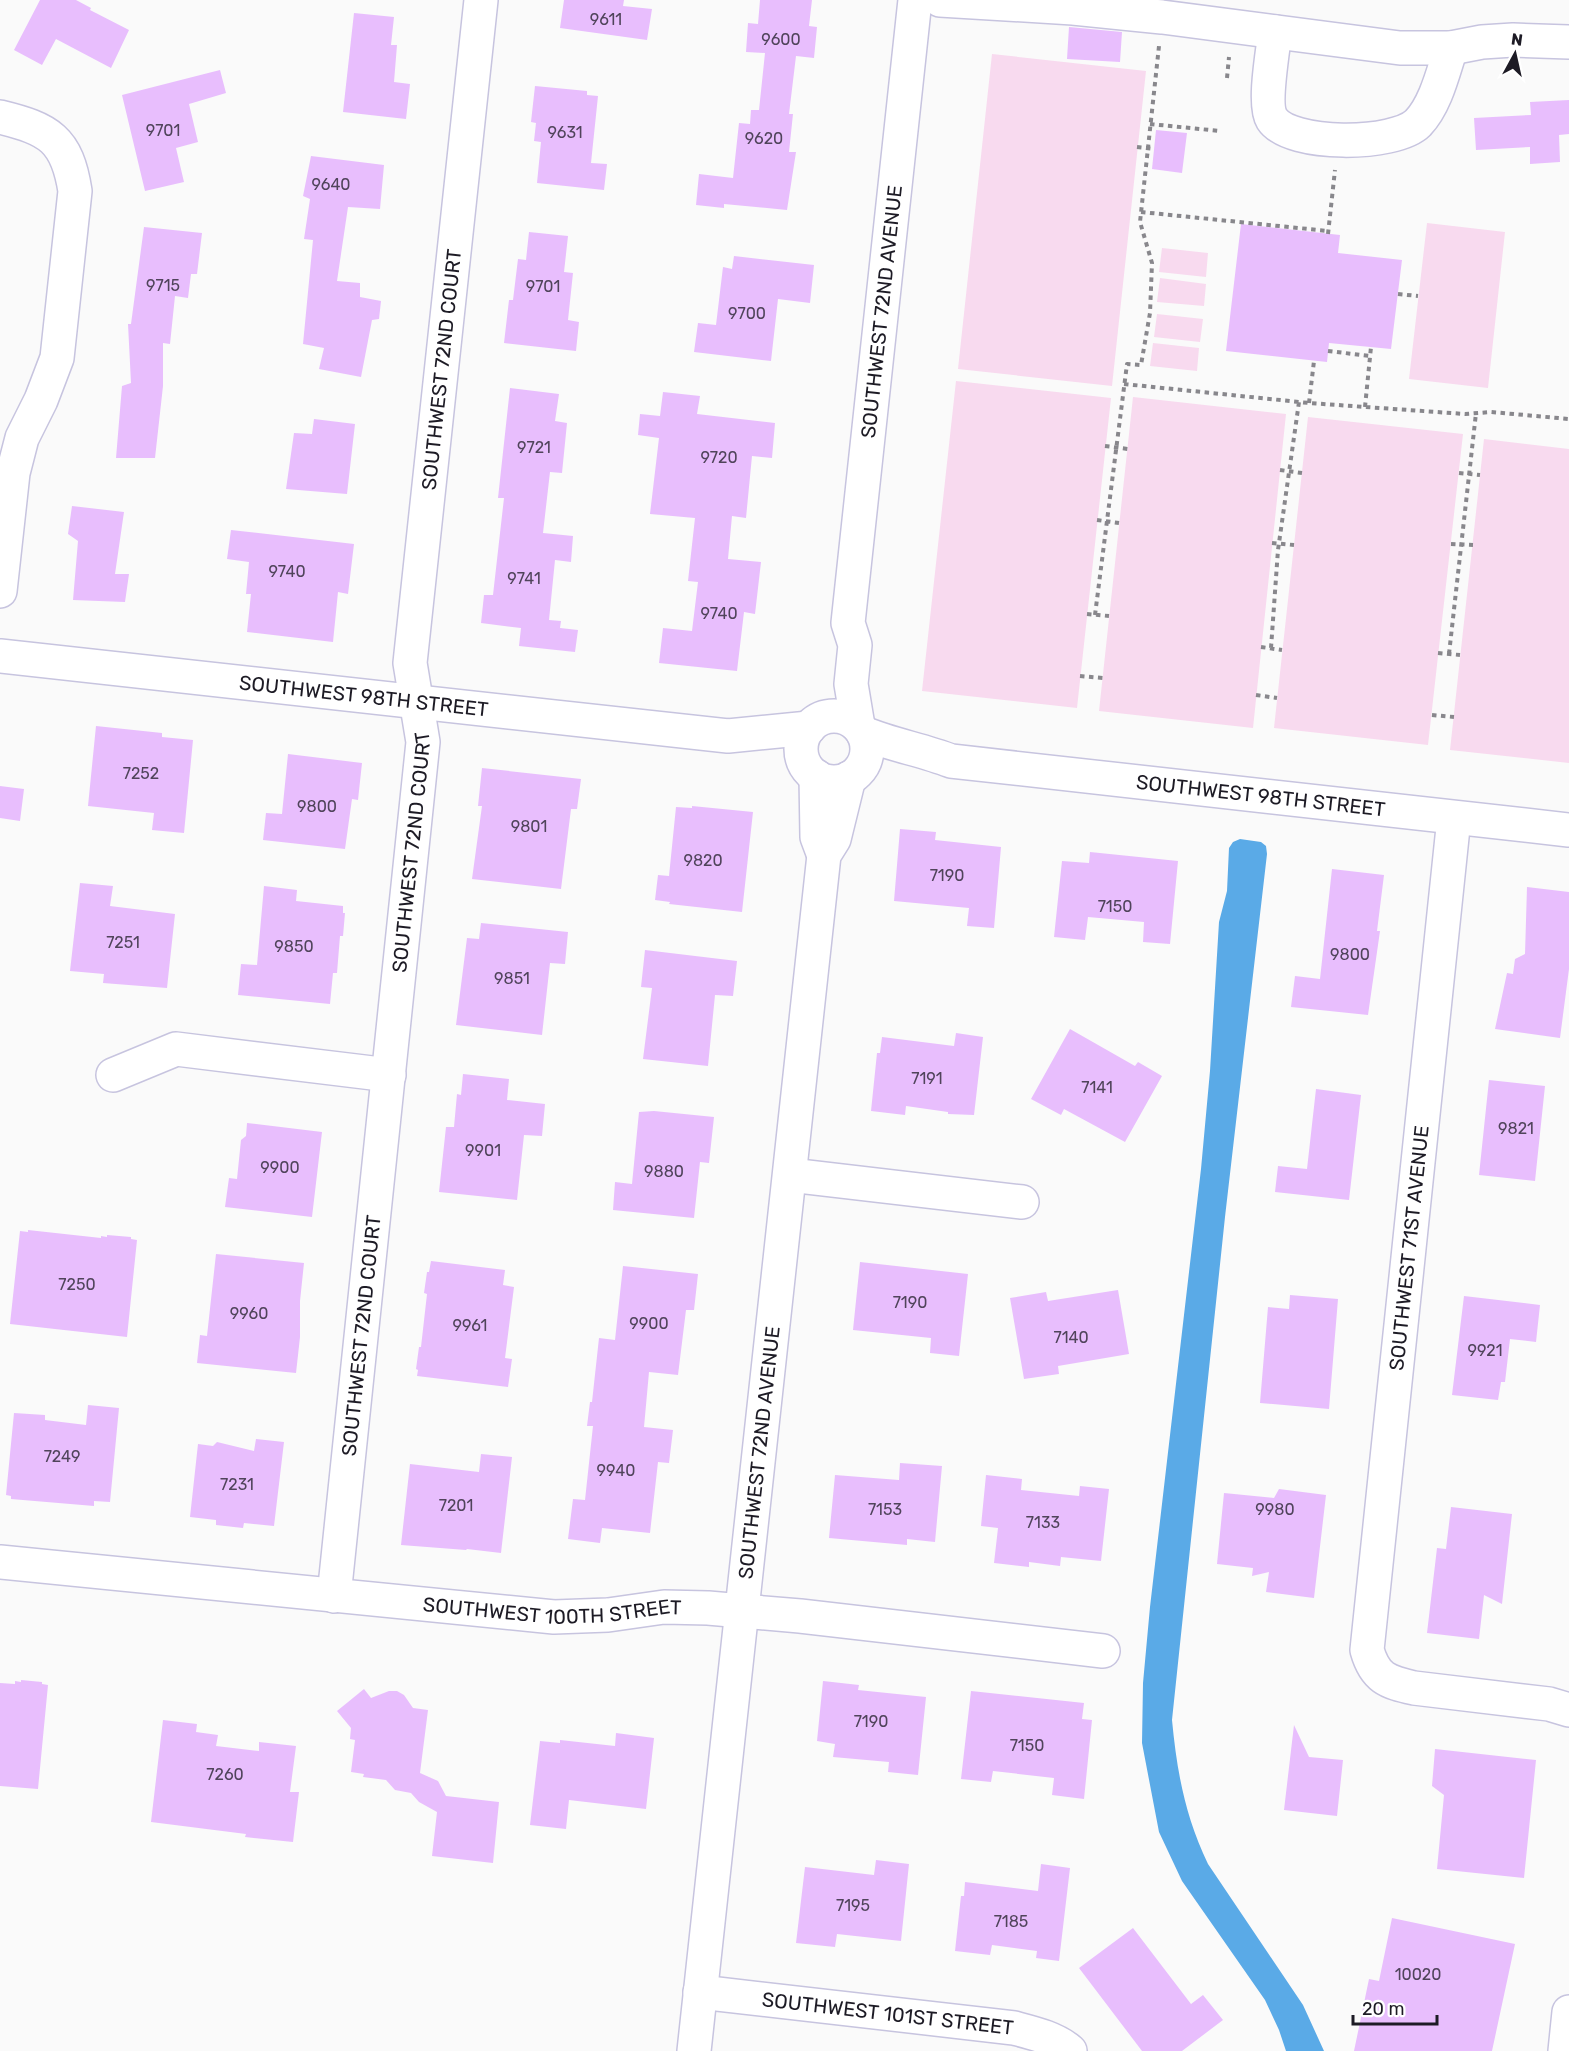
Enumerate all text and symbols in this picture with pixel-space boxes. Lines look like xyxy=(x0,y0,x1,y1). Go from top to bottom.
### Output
house number: 9611 xyxy=(590,10,622,29)
north arrow xyxy=(1485,24,1545,84)
text: N xyxy=(1510,29,1524,50)
house number: 9600 xyxy=(761,30,801,49)
house number: 9701 xyxy=(146,121,180,140)
house number: 9631 xyxy=(547,123,583,142)
house number: 9620 xyxy=(745,129,783,148)
house number: 9640 xyxy=(311,175,351,194)
street label: SOUTHWEST 72ND AVENUE xyxy=(856,184,907,439)
street label: SOUTHWEST 72ND COURT xyxy=(417,247,466,491)
house number: 9715 xyxy=(146,276,180,295)
house number: 9701 xyxy=(526,277,560,296)
house number: 9700 xyxy=(728,304,766,323)
house number: 9721 xyxy=(517,438,551,457)
house number: 9720 xyxy=(700,448,738,467)
house number: 9740 xyxy=(268,562,306,581)
house number: 9741 xyxy=(507,569,541,588)
house number: 9740 xyxy=(700,604,738,623)
street label: SOUTHWEST 98TH STREET xyxy=(238,670,490,722)
street label: SOUTHWEST 72ND COURT xyxy=(387,729,435,974)
house number: 7252 xyxy=(123,764,159,783)
street label: SOUTHWEST 98TH STREET xyxy=(1135,770,1387,821)
house number: 9800 xyxy=(297,797,337,816)
house number: 9801 xyxy=(511,817,547,836)
house number: 9820 xyxy=(683,851,723,870)
house number: 7190 xyxy=(930,866,964,885)
house number: 7150 xyxy=(1098,897,1132,916)
house number: 7251 xyxy=(106,933,140,952)
house number: 9850 xyxy=(274,937,314,956)
house number: 9800 xyxy=(1330,945,1370,964)
house number: 9851 xyxy=(494,969,530,988)
house number: 7191 xyxy=(911,1069,943,1088)
house number: 7141 xyxy=(1081,1078,1113,1097)
house number: 9821 xyxy=(1498,1119,1534,1138)
street label: SOUTHWEST 71ST AVENUE xyxy=(1384,1124,1434,1372)
house number: 9901 xyxy=(465,1141,501,1160)
house number: 9900 xyxy=(260,1158,300,1177)
house number: 9880 xyxy=(644,1162,684,1181)
street label: SOUTHWEST 72ND COURT xyxy=(337,1213,386,1457)
house number: 7250 xyxy=(58,1275,96,1294)
house number: 7190 xyxy=(893,1293,927,1312)
house number: 9960 xyxy=(230,1304,268,1323)
house number: 9900 xyxy=(629,1314,669,1333)
house number: 9961 xyxy=(453,1316,487,1335)
street label: SOUTHWEST 72ND AVENUE xyxy=(733,1325,785,1580)
house number: 7140 xyxy=(1053,1328,1089,1347)
house number: 9921 xyxy=(1467,1341,1503,1360)
house number: 7249 xyxy=(44,1447,80,1466)
house number: 9940 xyxy=(597,1461,635,1480)
house number: 7231 xyxy=(220,1475,254,1494)
house number: 7201 xyxy=(439,1496,473,1515)
house number: 7153 xyxy=(868,1500,902,1519)
house number: 9980 xyxy=(1255,1500,1295,1519)
house number: 7133 xyxy=(1026,1513,1060,1532)
street label: SOUTHWEST 100TH STREET xyxy=(422,1592,682,1629)
house number: 7190 xyxy=(854,1712,888,1731)
house number: 7150 xyxy=(1010,1736,1044,1755)
house number: 7260 xyxy=(206,1765,244,1784)
house number: 7195 xyxy=(836,1896,870,1915)
house number: 7185 xyxy=(994,1912,1028,1931)
house number: 10020 xyxy=(1395,1965,1441,1984)
street label: SOUTHWEST 101ST STREET xyxy=(761,1987,1015,2040)
scale bar xyxy=(1353,1988,1437,2026)
text: 20 m xyxy=(1362,1998,1404,2020)

